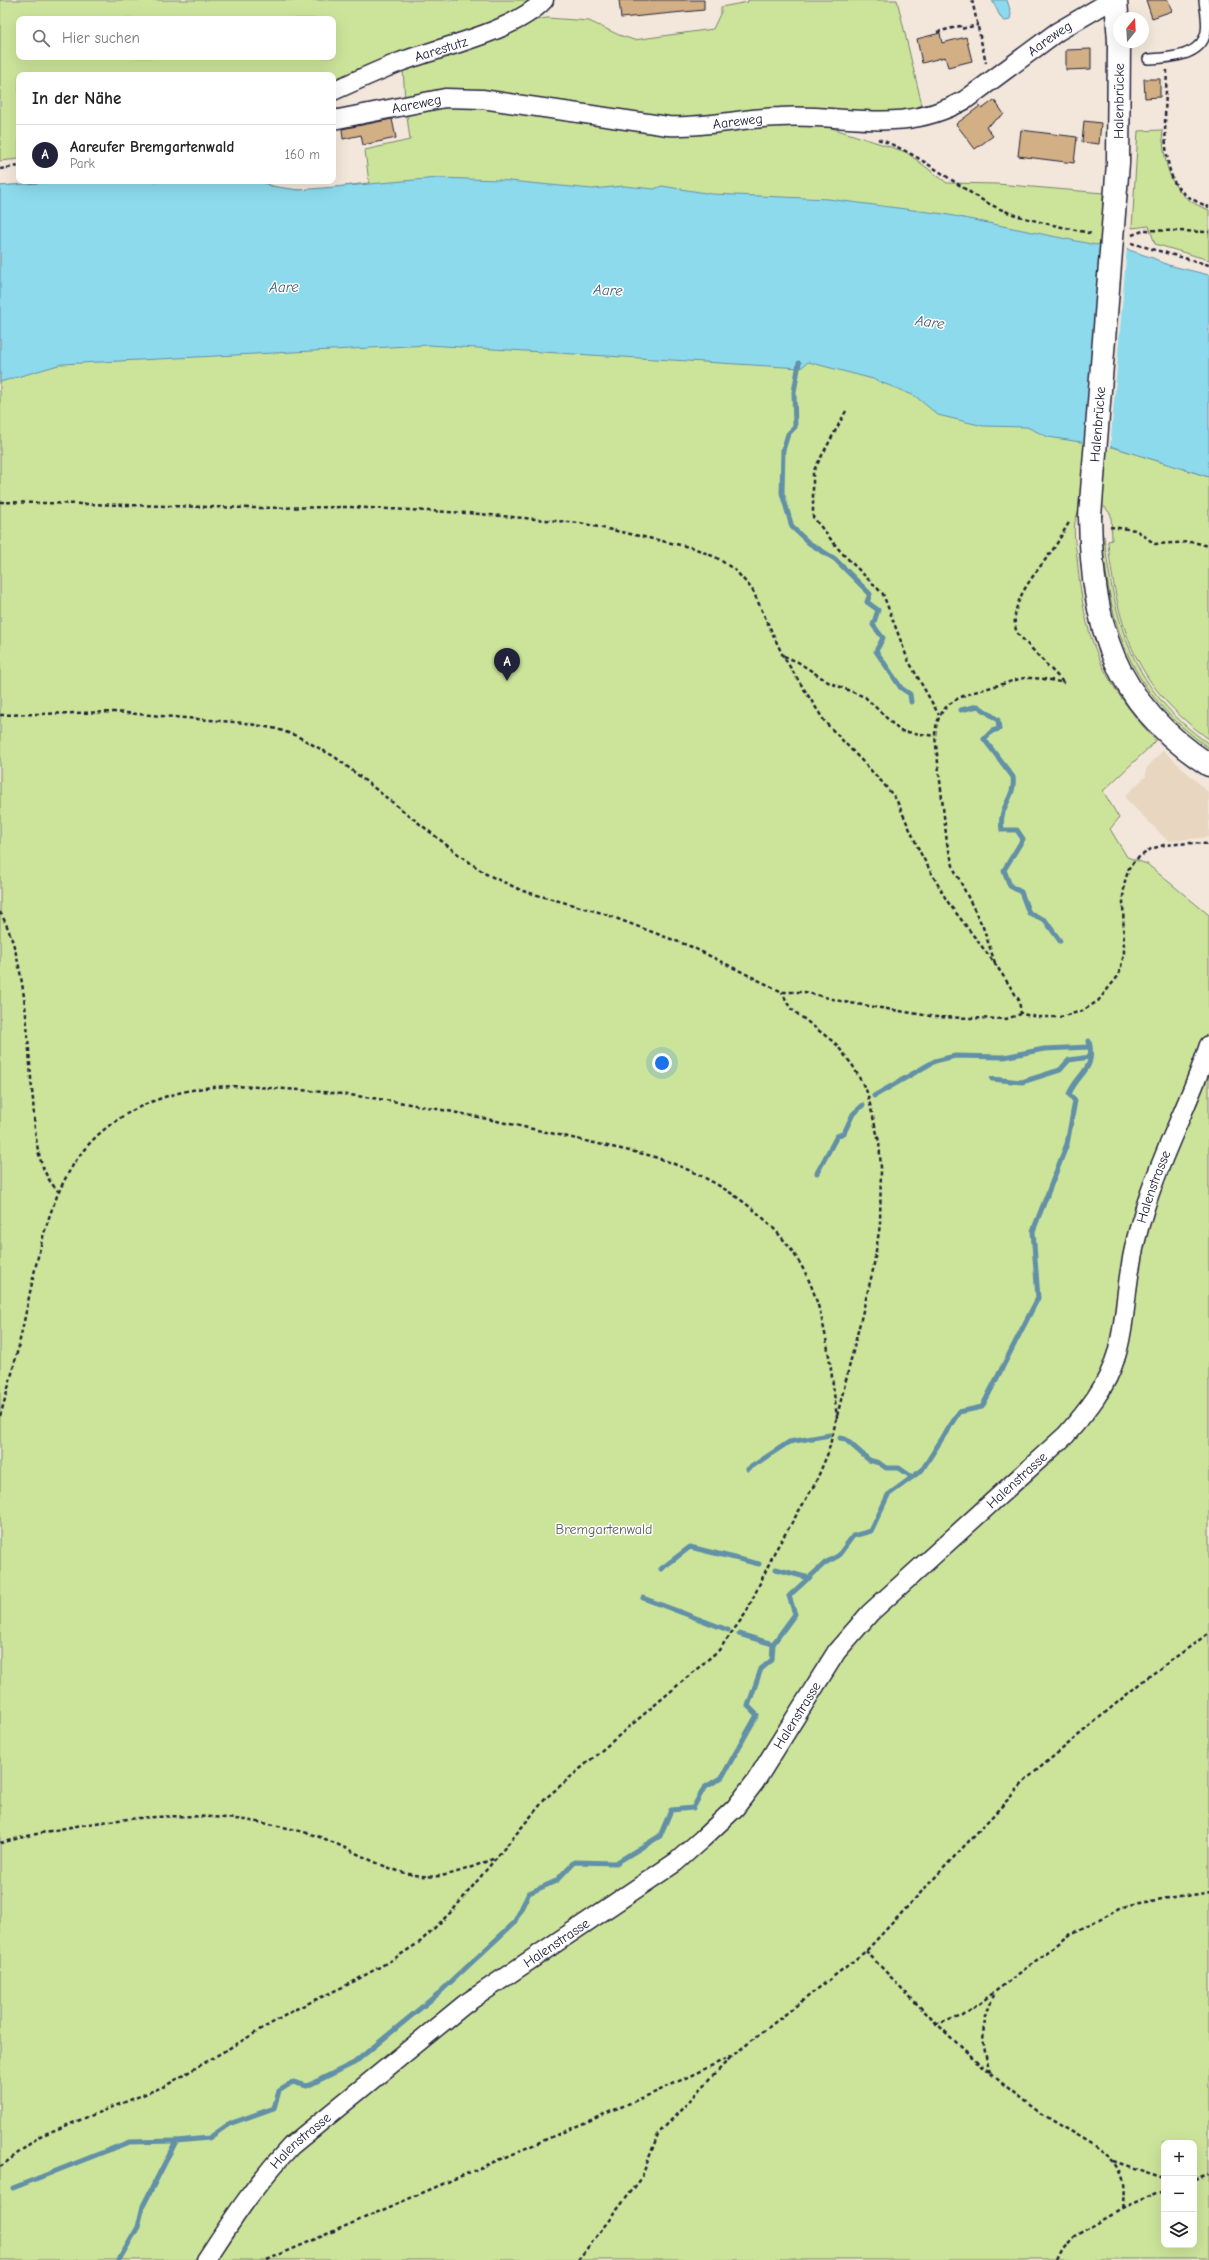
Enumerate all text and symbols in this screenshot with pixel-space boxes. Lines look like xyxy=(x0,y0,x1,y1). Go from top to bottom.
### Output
north arrow xyxy=(1113,12,1149,48)
search box xyxy=(16,16,336,60)
street label: Aareweg xyxy=(1024,17,1075,60)
icon: search xyxy=(30,27,52,49)
text: Hier suchen xyxy=(62,29,140,47)
street label: Aarestutz xyxy=(412,33,470,66)
street label: Halenbrücke xyxy=(1110,63,1128,139)
text: In der Nähe xyxy=(32,89,121,108)
street label: Aareweg xyxy=(390,91,443,117)
street label: Aareweg xyxy=(712,110,763,133)
text: Aareufer Bremgartenwald xyxy=(70,138,234,156)
text: A xyxy=(41,147,49,162)
text: 160 m xyxy=(285,147,320,162)
text: Park xyxy=(70,156,95,171)
water label: Aare xyxy=(268,278,299,296)
water label: Aare xyxy=(592,280,624,300)
water label: Aare xyxy=(913,311,946,333)
street label: Halenbrücke xyxy=(1086,386,1109,463)
pin: A xyxy=(494,648,520,681)
your location xyxy=(652,1053,672,1073)
street label: Halenstrasse xyxy=(1133,1148,1174,1225)
street label: Halenstrasse xyxy=(983,1448,1051,1512)
park label: Bremgartenwald xyxy=(556,1521,652,1538)
street label: Halenstrasse xyxy=(770,1679,825,1752)
street label: Halenstrasse xyxy=(520,1915,593,1971)
street label: Halenstrasse xyxy=(267,2109,334,2172)
map controls xyxy=(1161,2140,1197,2248)
button: + xyxy=(1161,2140,1197,2176)
button: − xyxy=(1161,2176,1197,2212)
button: layers xyxy=(1161,2212,1197,2248)

